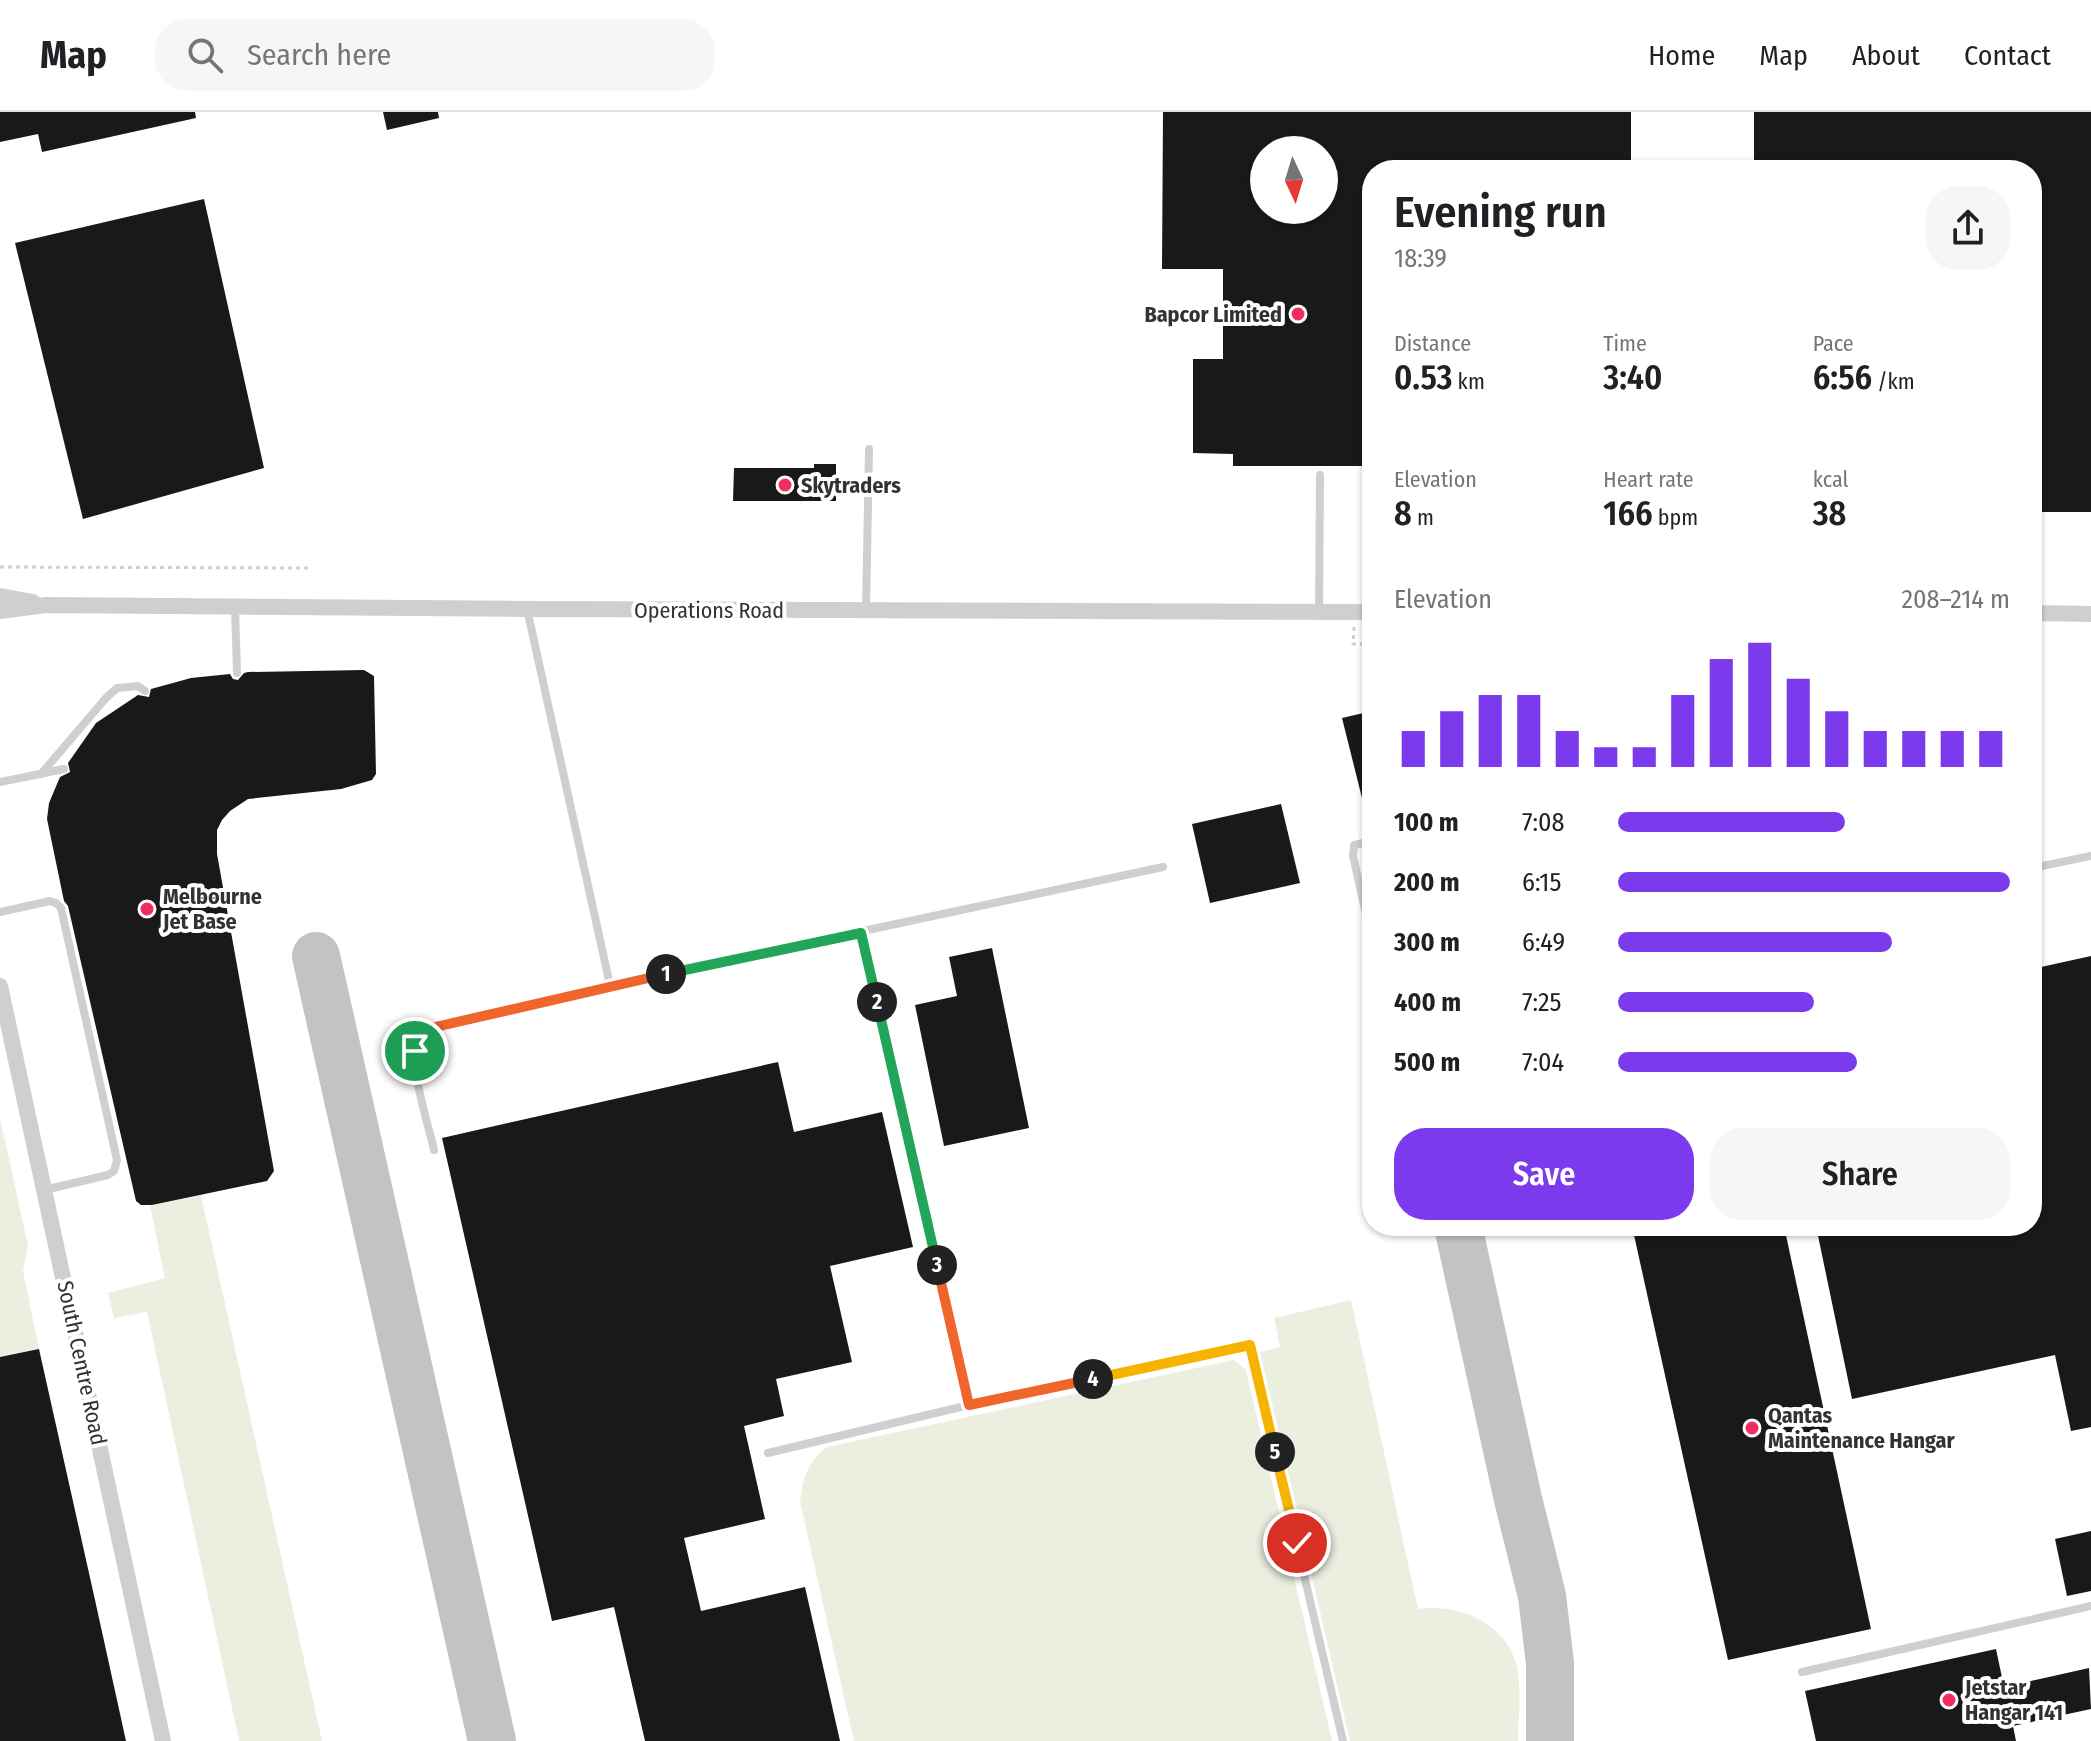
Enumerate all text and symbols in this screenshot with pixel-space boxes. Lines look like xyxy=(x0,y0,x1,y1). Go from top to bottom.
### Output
search box xyxy=(155,19,715,91)
text: Map xyxy=(40,32,107,78)
icon: search xyxy=(183,33,227,77)
text: Search here xyxy=(247,37,391,73)
text: Home xyxy=(1648,39,1715,72)
text: Map xyxy=(1759,39,1808,72)
text: About xyxy=(1852,39,1920,72)
text: Contact xyxy=(1964,39,2051,72)
north arrow xyxy=(1250,136,1338,224)
map controls xyxy=(1250,136,1338,224)
text: Evening run xyxy=(1394,186,1607,239)
button: share xyxy=(1926,186,2010,270)
text: 18:39 xyxy=(1394,243,1447,274)
place label: Bapcor Limited xyxy=(1144,301,1282,328)
marker: Bapcor Limited xyxy=(1289,305,1307,323)
text: Distance xyxy=(1394,330,1471,357)
text: Time xyxy=(1603,330,1647,357)
text: Pace xyxy=(1813,330,1854,357)
text: 0.53 xyxy=(1394,357,1452,398)
text: 3:40 xyxy=(1603,357,1662,398)
text: 6:56 xyxy=(1813,357,1872,398)
text: km xyxy=(1452,368,1485,395)
text: /km xyxy=(1872,368,1915,395)
text: Elevation xyxy=(1394,466,1477,493)
text: Heart rate xyxy=(1603,466,1694,493)
text: kcal xyxy=(1813,466,1848,493)
place label: Skytraders xyxy=(801,472,901,499)
marker: Skytraders xyxy=(776,476,794,494)
text: 8 xyxy=(1394,493,1412,534)
text: 166 xyxy=(1603,493,1653,534)
text: 38 xyxy=(1813,493,1846,534)
text: m xyxy=(1412,504,1434,531)
text: bpm xyxy=(1653,504,1698,531)
text: Elevation xyxy=(1394,584,1492,615)
text: 208–214 m xyxy=(1902,584,2010,615)
street label: Operations Road xyxy=(634,597,784,624)
text: 100 m xyxy=(1394,807,1459,838)
text: 7:08 xyxy=(1522,807,1565,838)
text: 200 m xyxy=(1394,867,1460,898)
text: 6:15 xyxy=(1522,867,1561,898)
place label: Melbourne Jet Base xyxy=(162,883,262,935)
marker: Melbourne Jet Base xyxy=(138,900,156,918)
text: 300 m xyxy=(1394,927,1460,958)
text: 6:49 xyxy=(1522,927,1565,958)
pin: 1 xyxy=(646,954,686,994)
text: 1 xyxy=(661,960,671,987)
pin: 2 xyxy=(857,982,897,1022)
text: 400 m xyxy=(1394,987,1461,1018)
text: 7:25 xyxy=(1522,987,1561,1018)
text: 2 xyxy=(872,988,882,1015)
pin xyxy=(381,1017,449,1085)
icon: arrive xyxy=(393,1029,437,1073)
text: 500 m xyxy=(1394,1047,1460,1078)
text: 7:04 xyxy=(1522,1047,1564,1078)
button: Save xyxy=(1394,1128,1694,1220)
button: Share xyxy=(1710,1128,2010,1220)
pin: 3 xyxy=(917,1245,957,1285)
text: 3 xyxy=(932,1251,942,1278)
street label: South Centre Road xyxy=(51,1278,113,1448)
pin: 4 xyxy=(1073,1359,1113,1399)
text: 4 xyxy=(1087,1365,1099,1392)
place label: Qantas Maintenance Hangar xyxy=(1768,1402,1955,1454)
marker: Qantas Maintenance Hangar xyxy=(1743,1419,1761,1437)
pin: 5 xyxy=(1255,1432,1295,1472)
text: 5 xyxy=(1270,1438,1280,1465)
pin xyxy=(1263,1509,1331,1577)
icon: check xyxy=(1275,1521,1319,1565)
place label: Jetstar Hangar 141 xyxy=(1964,1674,2063,1726)
marker: Jetstar Hangar 141 xyxy=(1940,1691,1958,1709)

